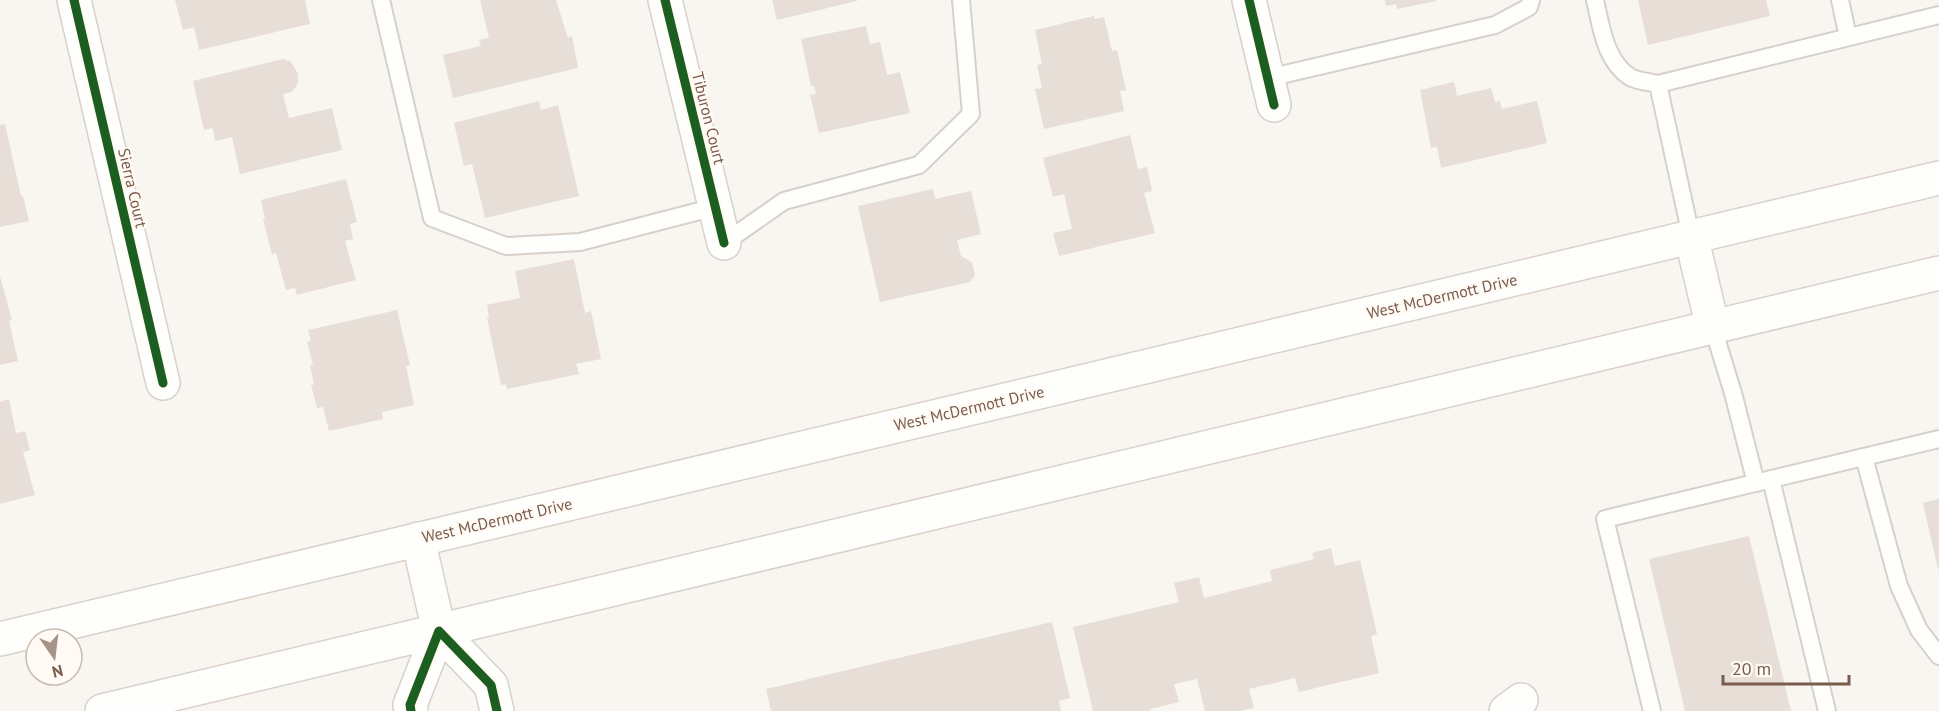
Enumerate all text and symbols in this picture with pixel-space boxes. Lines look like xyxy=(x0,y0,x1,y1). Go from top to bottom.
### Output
street label: Tiburon Court xyxy=(688,70,730,167)
street label: Sierra Court xyxy=(114,146,152,230)
street label: West McDermott Drive xyxy=(1365,269,1519,323)
street label: West McDermott Drive xyxy=(892,381,1046,435)
street label: West McDermott Drive xyxy=(420,493,574,547)
north arrow xyxy=(24,627,84,687)
scale bar xyxy=(1723,648,1849,686)
text: 20 m xyxy=(1732,657,1771,680)
text: N xyxy=(50,661,65,683)

